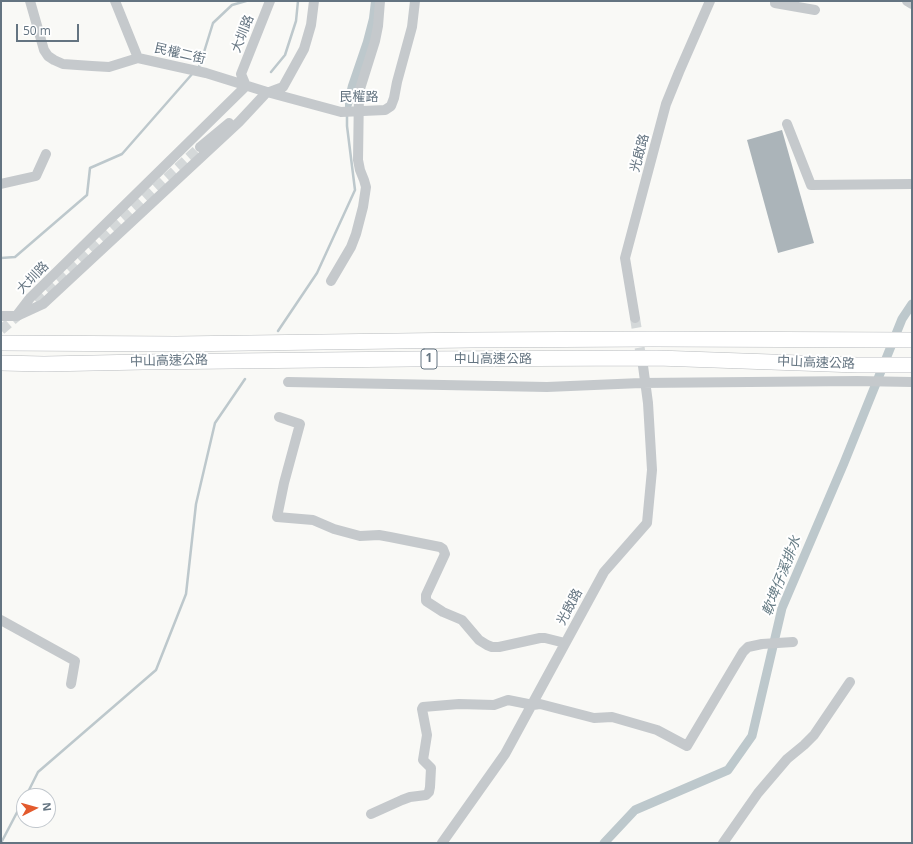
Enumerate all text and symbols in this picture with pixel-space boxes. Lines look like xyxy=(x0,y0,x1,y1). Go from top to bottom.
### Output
street label: 大圳路 xyxy=(228,13,258,55)
scale bar xyxy=(18,16,81,42)
text: 50 m xyxy=(23,22,51,39)
street label: 民權二街 xyxy=(153,41,207,67)
street label: 民權路 xyxy=(340,89,378,105)
street label: 光啟路 xyxy=(627,132,653,174)
street label: 大圳路 xyxy=(14,259,52,297)
road number: 1 xyxy=(421,349,437,369)
street label: 中山高速公路 xyxy=(454,351,532,367)
street label: 中山高速公路 xyxy=(130,353,208,369)
street label: 中山高速公路 xyxy=(777,354,855,372)
water label: 軟埤仔溪排水 xyxy=(759,534,805,618)
street label: 光啟路 xyxy=(554,586,586,628)
north arrow xyxy=(16,788,56,828)
text: N xyxy=(40,802,55,812)

